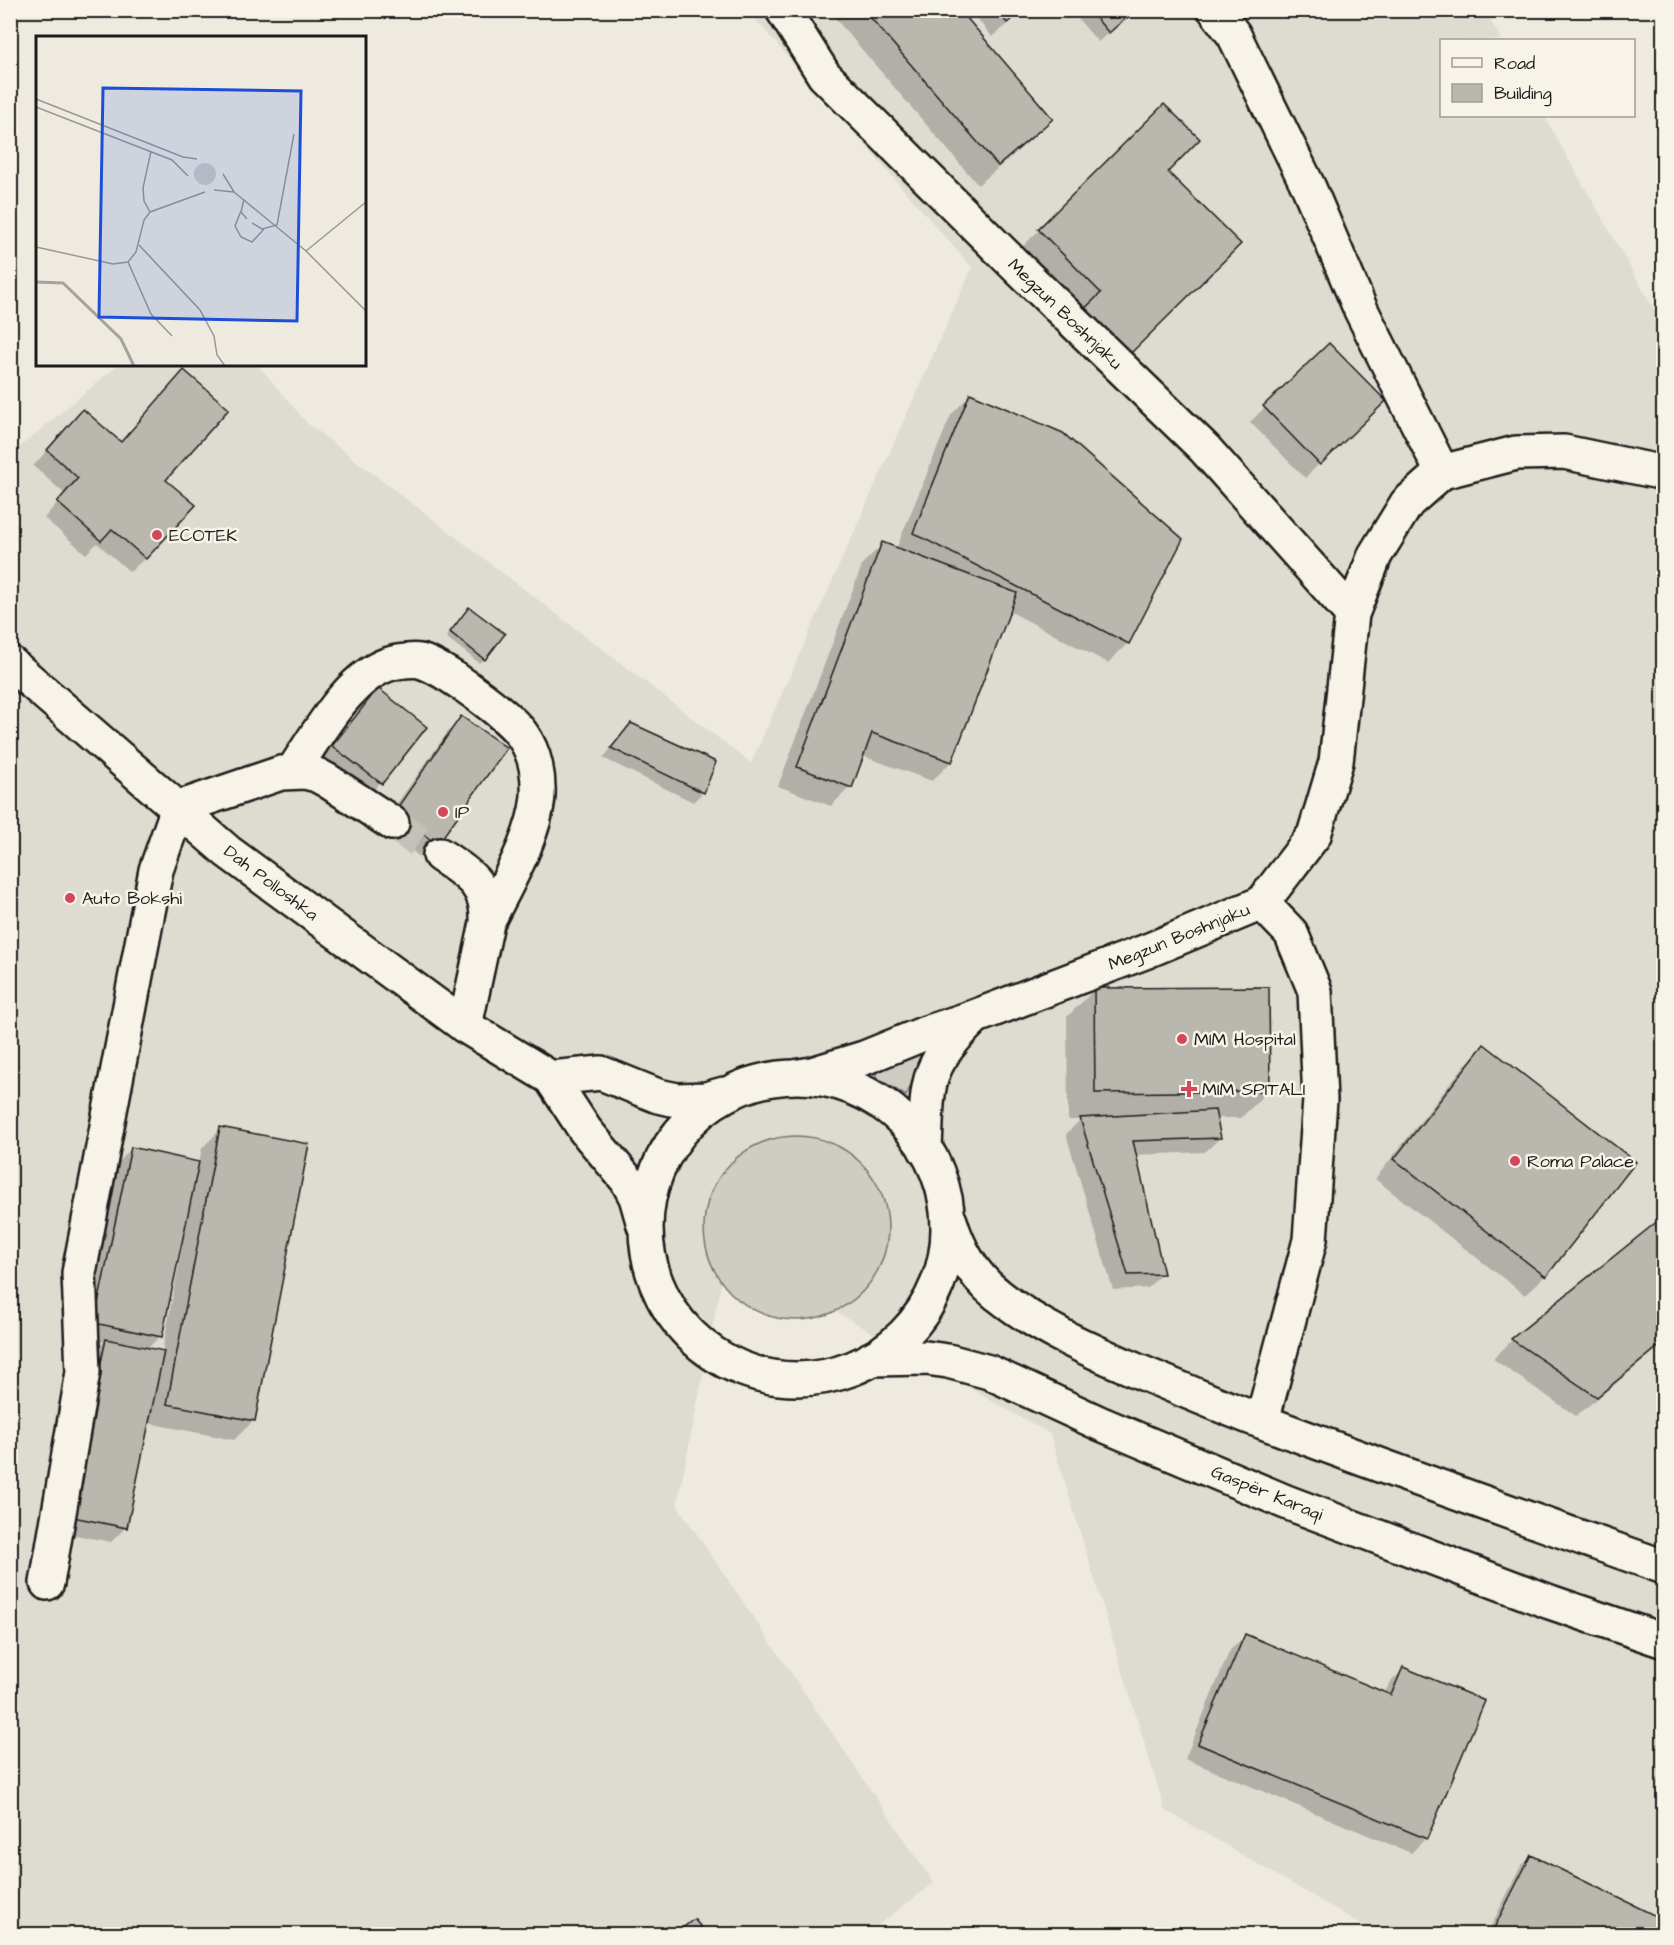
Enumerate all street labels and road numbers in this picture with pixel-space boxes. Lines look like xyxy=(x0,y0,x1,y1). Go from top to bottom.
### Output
street label: Megzun Boshnjaku xyxy=(1001,253,1128,376)
street label: Dah Polloshka xyxy=(219,839,323,927)
street label: Megzun Boshnjaku xyxy=(1105,897,1254,978)
street label: Gaspër Karaqi xyxy=(1207,1459,1327,1527)

